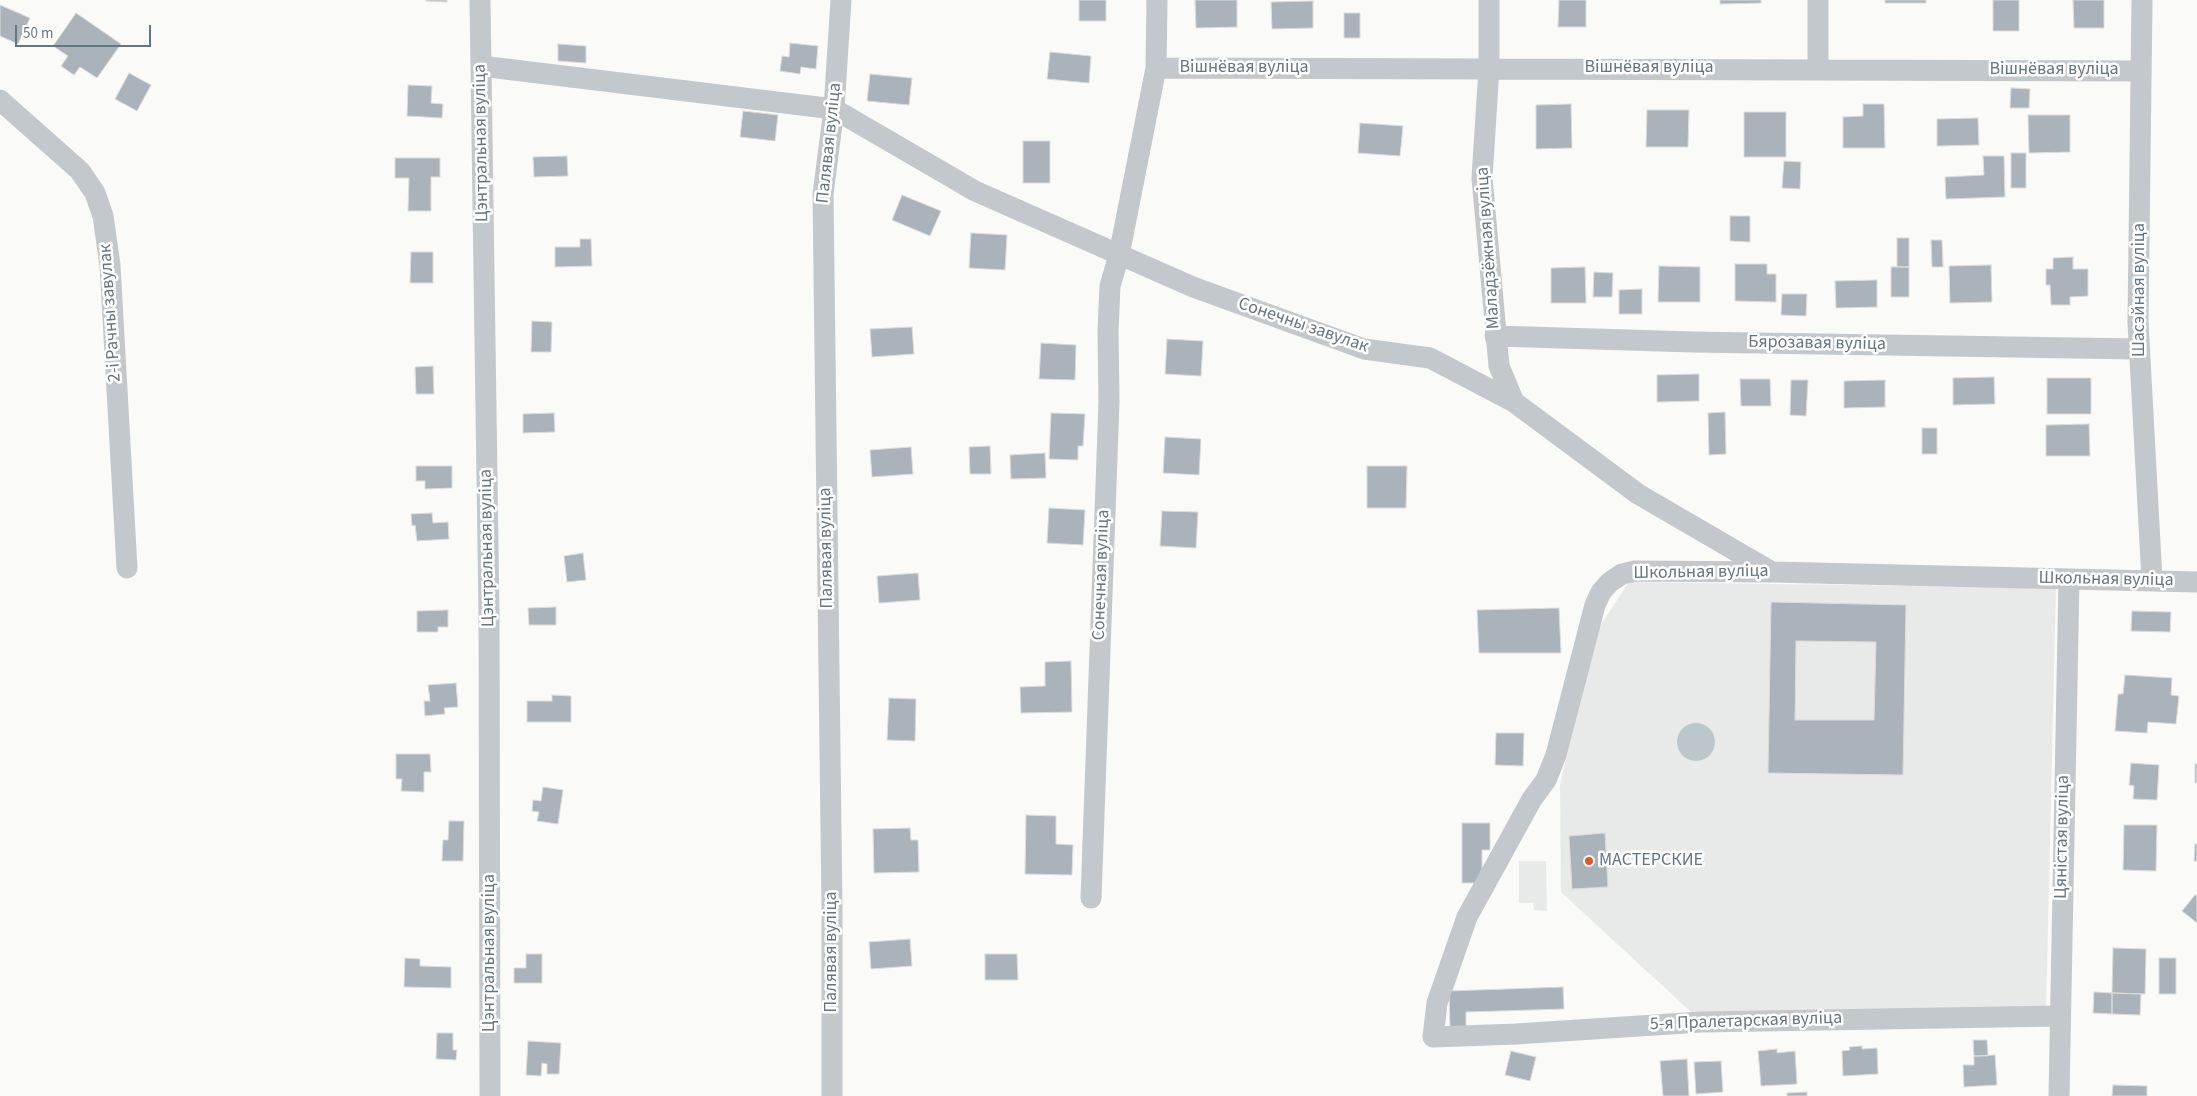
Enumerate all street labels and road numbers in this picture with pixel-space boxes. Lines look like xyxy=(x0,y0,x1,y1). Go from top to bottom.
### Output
street label: Вішнёвая вуліца xyxy=(1179,57,1309,79)
street label: Вішнёвая вуліца xyxy=(1584,57,1714,79)
street label: Вішнёвая вуліца xyxy=(1989,59,2119,81)
street label: Цэнтральная вуліца xyxy=(470,64,494,222)
street label: Палявая вуліца xyxy=(813,82,847,204)
street label: Маладзёжная вуліца xyxy=(1473,166,1505,330)
street label: Шасэйная вуліца xyxy=(2129,223,2151,357)
street label: 2-і Рачны завулак xyxy=(95,243,127,383)
street label: Сонечны завулак xyxy=(1235,294,1371,358)
street label: Бярозавая вуліца xyxy=(1748,332,1886,356)
street label: Цэнтральная вуліца xyxy=(476,469,500,627)
street label: Палявая вуліца xyxy=(815,487,839,609)
street label: Сонечная вуліца xyxy=(1089,509,1115,641)
street label: Школьная вуліца xyxy=(1633,561,1769,585)
street label: Школьная вуліца xyxy=(2038,568,2174,592)
street label: Цяністая вуліца xyxy=(2051,775,2075,899)
street label: Цэнтральная вуліца xyxy=(479,874,501,1032)
street label: Палявая вуліца xyxy=(821,891,843,1013)
street label: 5-я Пралетарская вуліца xyxy=(1650,1008,1842,1036)

